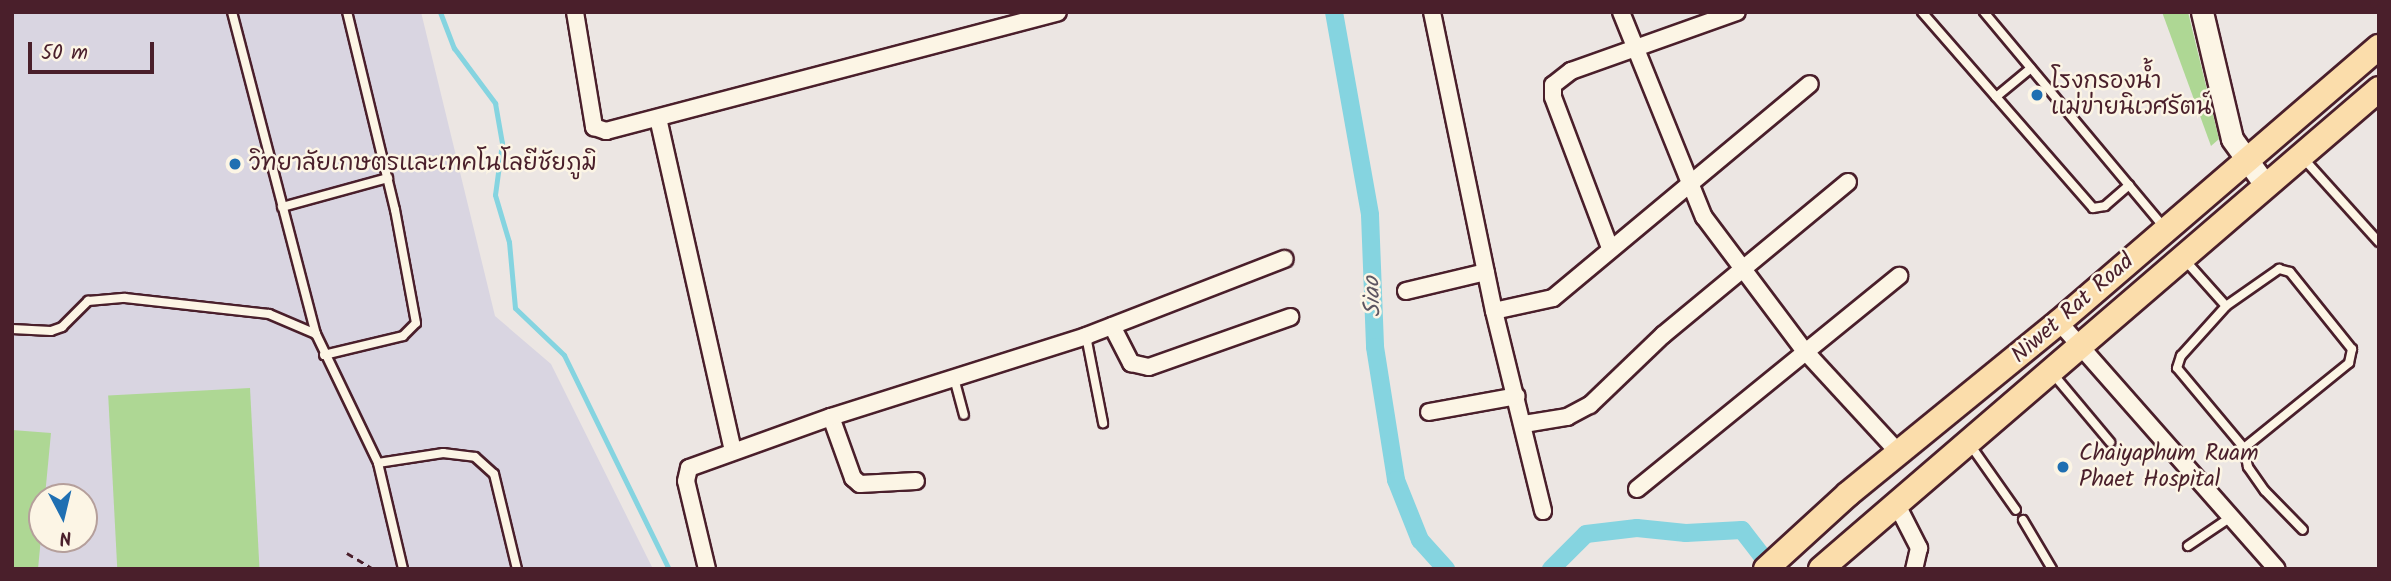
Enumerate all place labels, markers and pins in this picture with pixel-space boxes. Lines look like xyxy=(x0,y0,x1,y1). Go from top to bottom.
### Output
place label: โรงกรองน้ำ แม่ข่ายนิเวศรัตน์ xyxy=(2051,68,2211,122)
marker: โรงกรองน้ำ แม่ข่ายนิเวศรัตน์ xyxy=(2029,87,2045,103)
place label: วิทยาลัยเกษตรและเทคโนโลยีชัยภูมิ xyxy=(249,150,597,178)
marker: วิทยาลัยเกษตรและเทคโนโลยีชัยภูมิ xyxy=(227,156,243,172)
place label: Chaiyaphum Ruam Phaet Hospital xyxy=(2079,440,2258,494)
marker: Chaiyaphum Ruam Phaet Hospital xyxy=(2053,457,2073,477)

